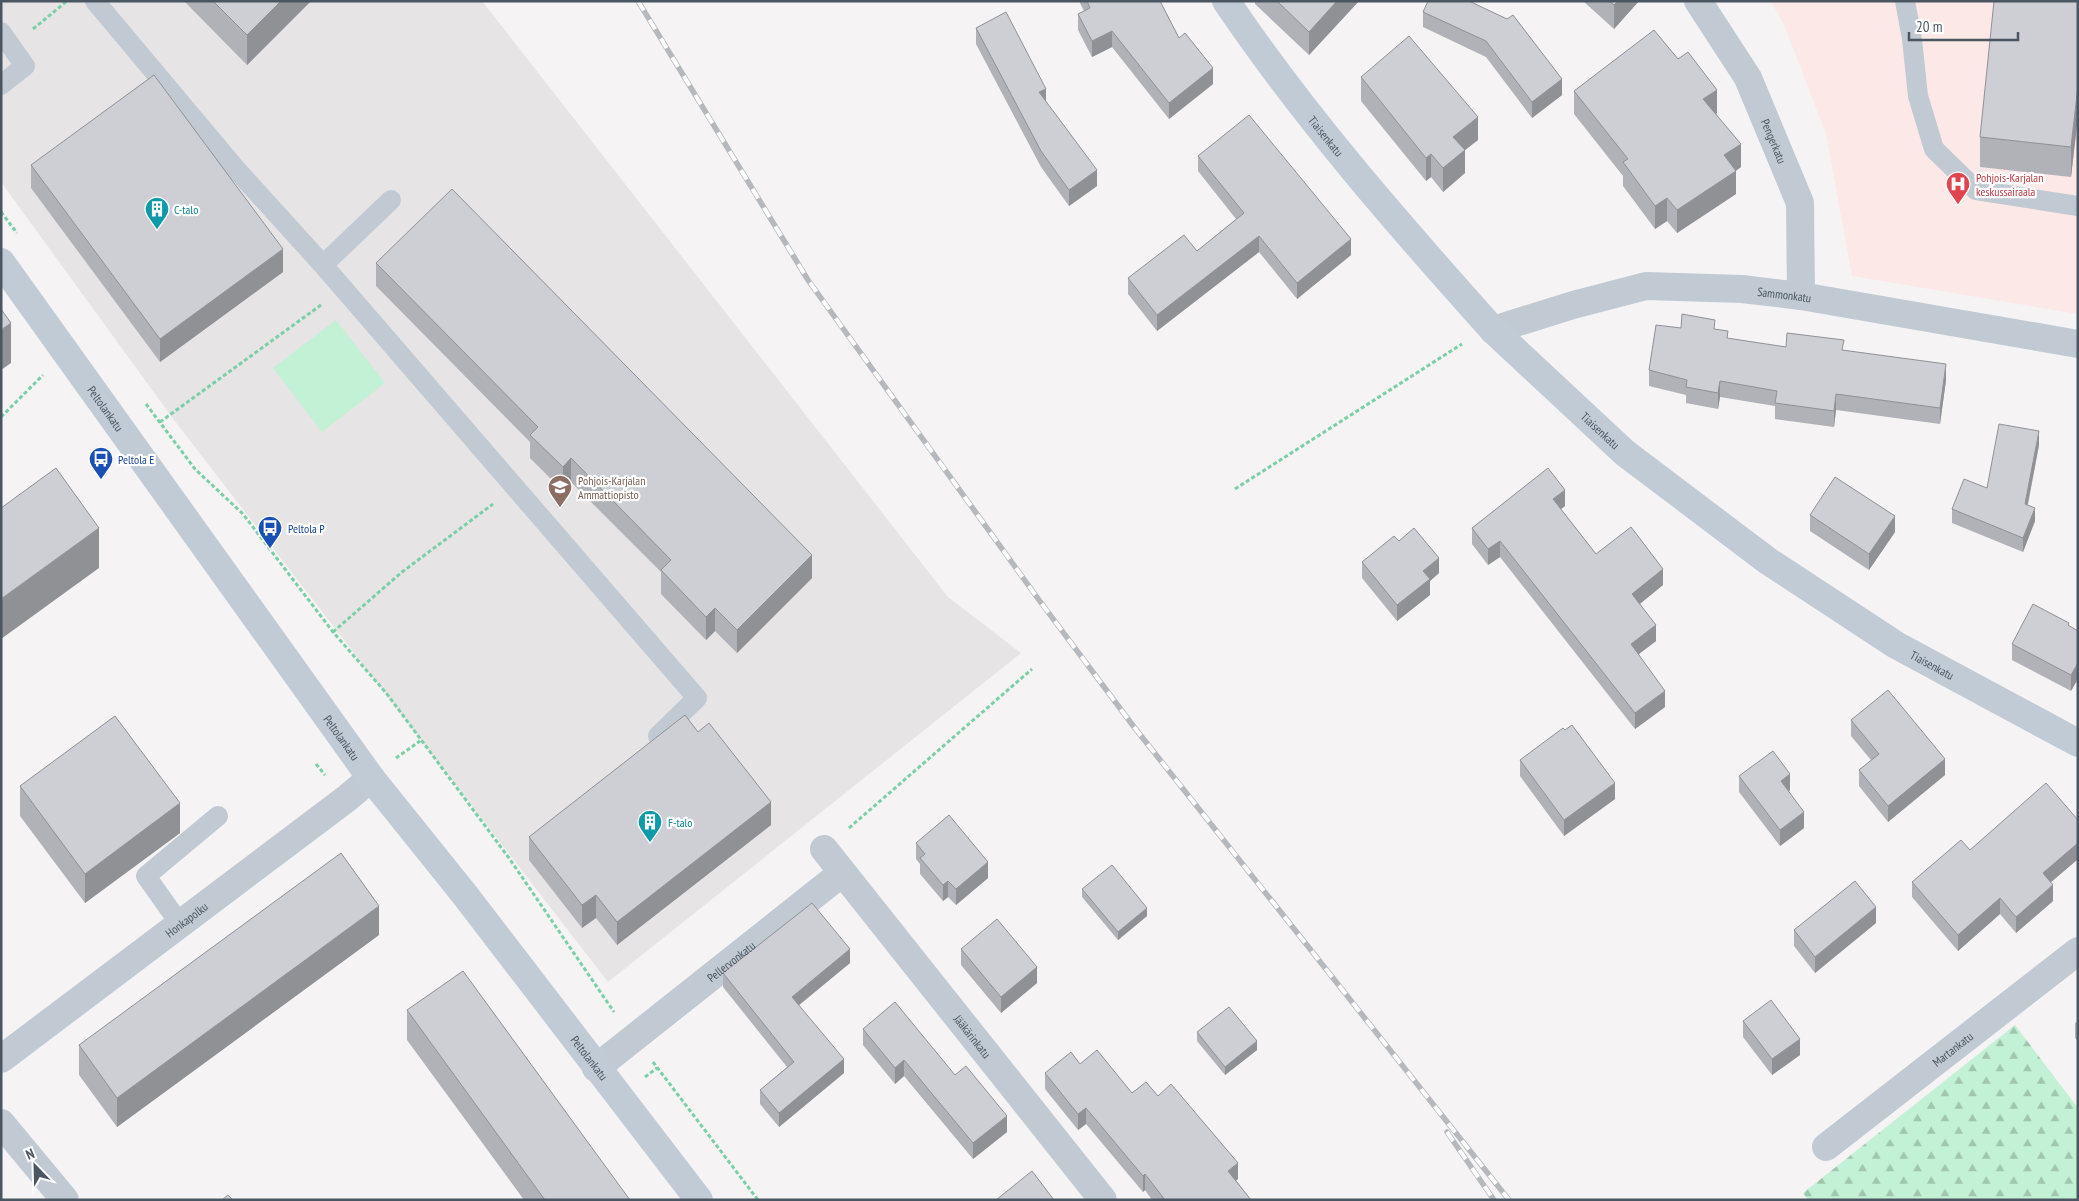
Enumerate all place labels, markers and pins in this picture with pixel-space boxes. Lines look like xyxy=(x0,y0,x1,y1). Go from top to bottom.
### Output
place label: Pohjois-Karjalan keskussairaala xyxy=(1976,170,2043,199)
hospital icon: Pohjois-Karjalan keskussairaala xyxy=(1945,171,1971,205)
building icon: C-talo xyxy=(144,196,170,230)
place label: C-talo xyxy=(174,202,198,217)
bus stop icon: Peltola E xyxy=(88,446,114,480)
place label: Peltola E xyxy=(118,452,155,467)
place label: Pohjois-Karjalan Ammattiopisto xyxy=(578,473,645,502)
school or university icon: Pohjois-Karjalan Ammattiopisto xyxy=(547,474,573,508)
bus stop icon: Peltola P xyxy=(257,515,283,549)
place label: Peltola P xyxy=(288,521,325,536)
building icon: F-talo xyxy=(637,809,663,843)
place label: F-talo xyxy=(668,815,693,830)

